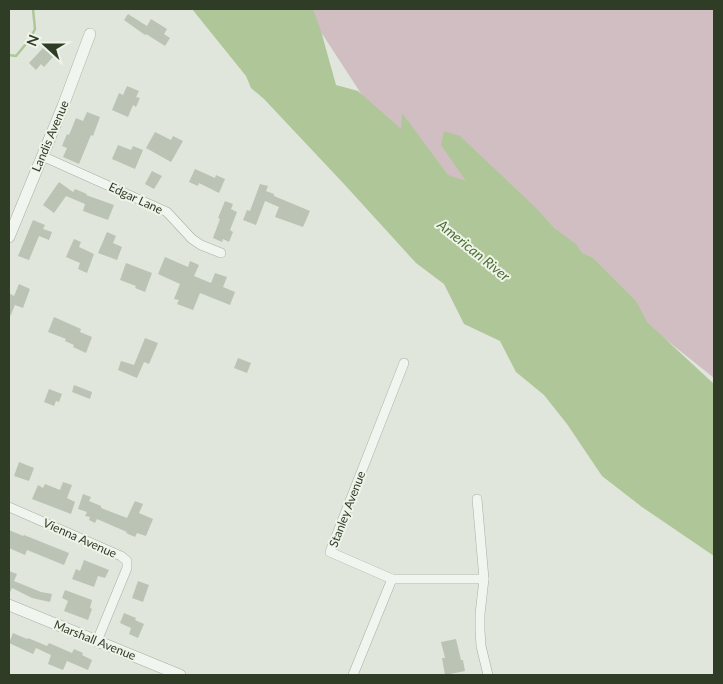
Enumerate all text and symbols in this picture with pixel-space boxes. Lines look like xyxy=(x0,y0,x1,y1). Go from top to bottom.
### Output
north arrow xyxy=(20,20,70,70)
text: N xyxy=(23,32,42,48)
street label: Landis Avenue xyxy=(28,98,72,174)
street label: Edgar Lane xyxy=(107,179,165,217)
water label: American River xyxy=(434,215,514,284)
street label: Stanley Avenue xyxy=(326,469,368,549)
street label: Vienna Avenue xyxy=(41,515,119,561)
street label: Marshall Avenue xyxy=(52,617,138,663)

